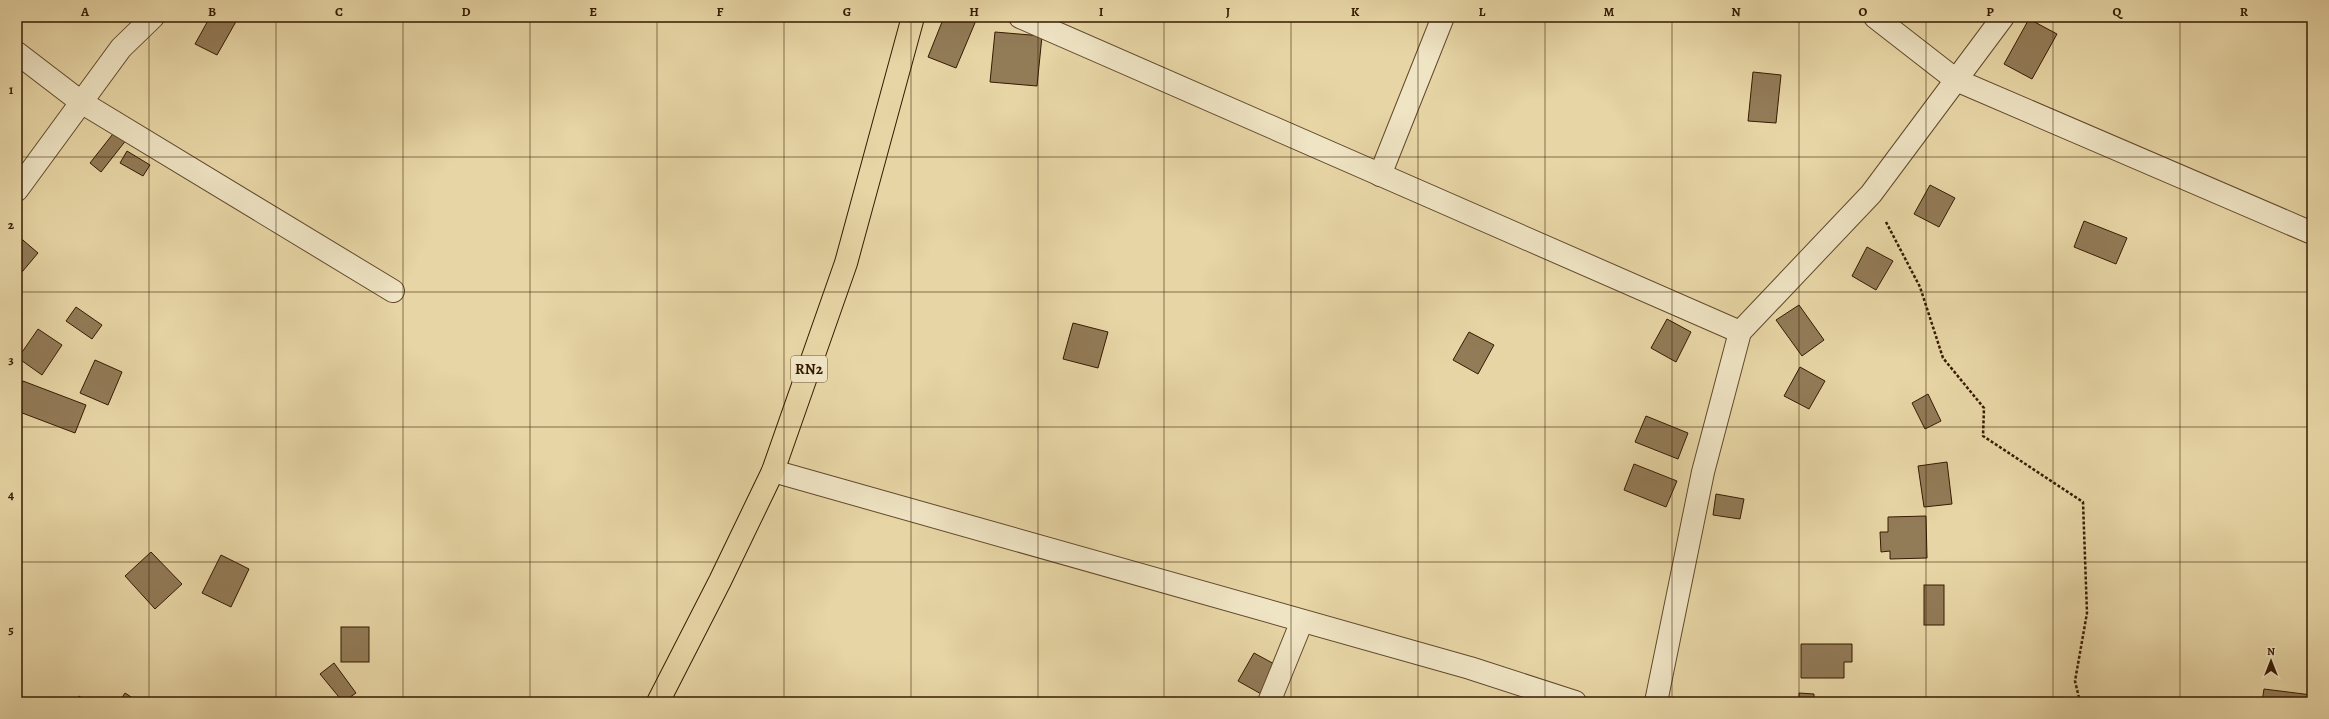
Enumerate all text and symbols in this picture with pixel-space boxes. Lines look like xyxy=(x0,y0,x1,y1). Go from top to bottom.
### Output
text: A xyxy=(80,3,90,20)
text: B xyxy=(208,3,216,20)
text: C xyxy=(335,3,343,20)
text: D xyxy=(461,3,471,20)
text: E xyxy=(589,3,597,20)
text: F xyxy=(717,3,724,20)
text: G xyxy=(843,3,851,20)
text: H xyxy=(969,3,979,20)
text: I xyxy=(1099,3,1104,20)
text: J xyxy=(1226,3,1230,20)
text: K xyxy=(1351,3,1360,20)
text: L xyxy=(1479,3,1486,20)
text: M xyxy=(1604,3,1615,20)
text: N xyxy=(1731,3,1741,20)
text: O xyxy=(1859,3,1868,20)
text: P xyxy=(1986,3,1994,20)
text: Q xyxy=(2113,3,2124,20)
text: R xyxy=(2240,3,2249,20)
text: 1 xyxy=(9,81,14,98)
text: 2 xyxy=(8,216,15,233)
text: 3 xyxy=(8,351,14,368)
road number: RN2 xyxy=(791,356,827,382)
text: 4 xyxy=(8,486,14,503)
text: 5 xyxy=(8,621,14,638)
north arrow xyxy=(2251,641,2291,681)
text: N xyxy=(2267,644,2275,659)

